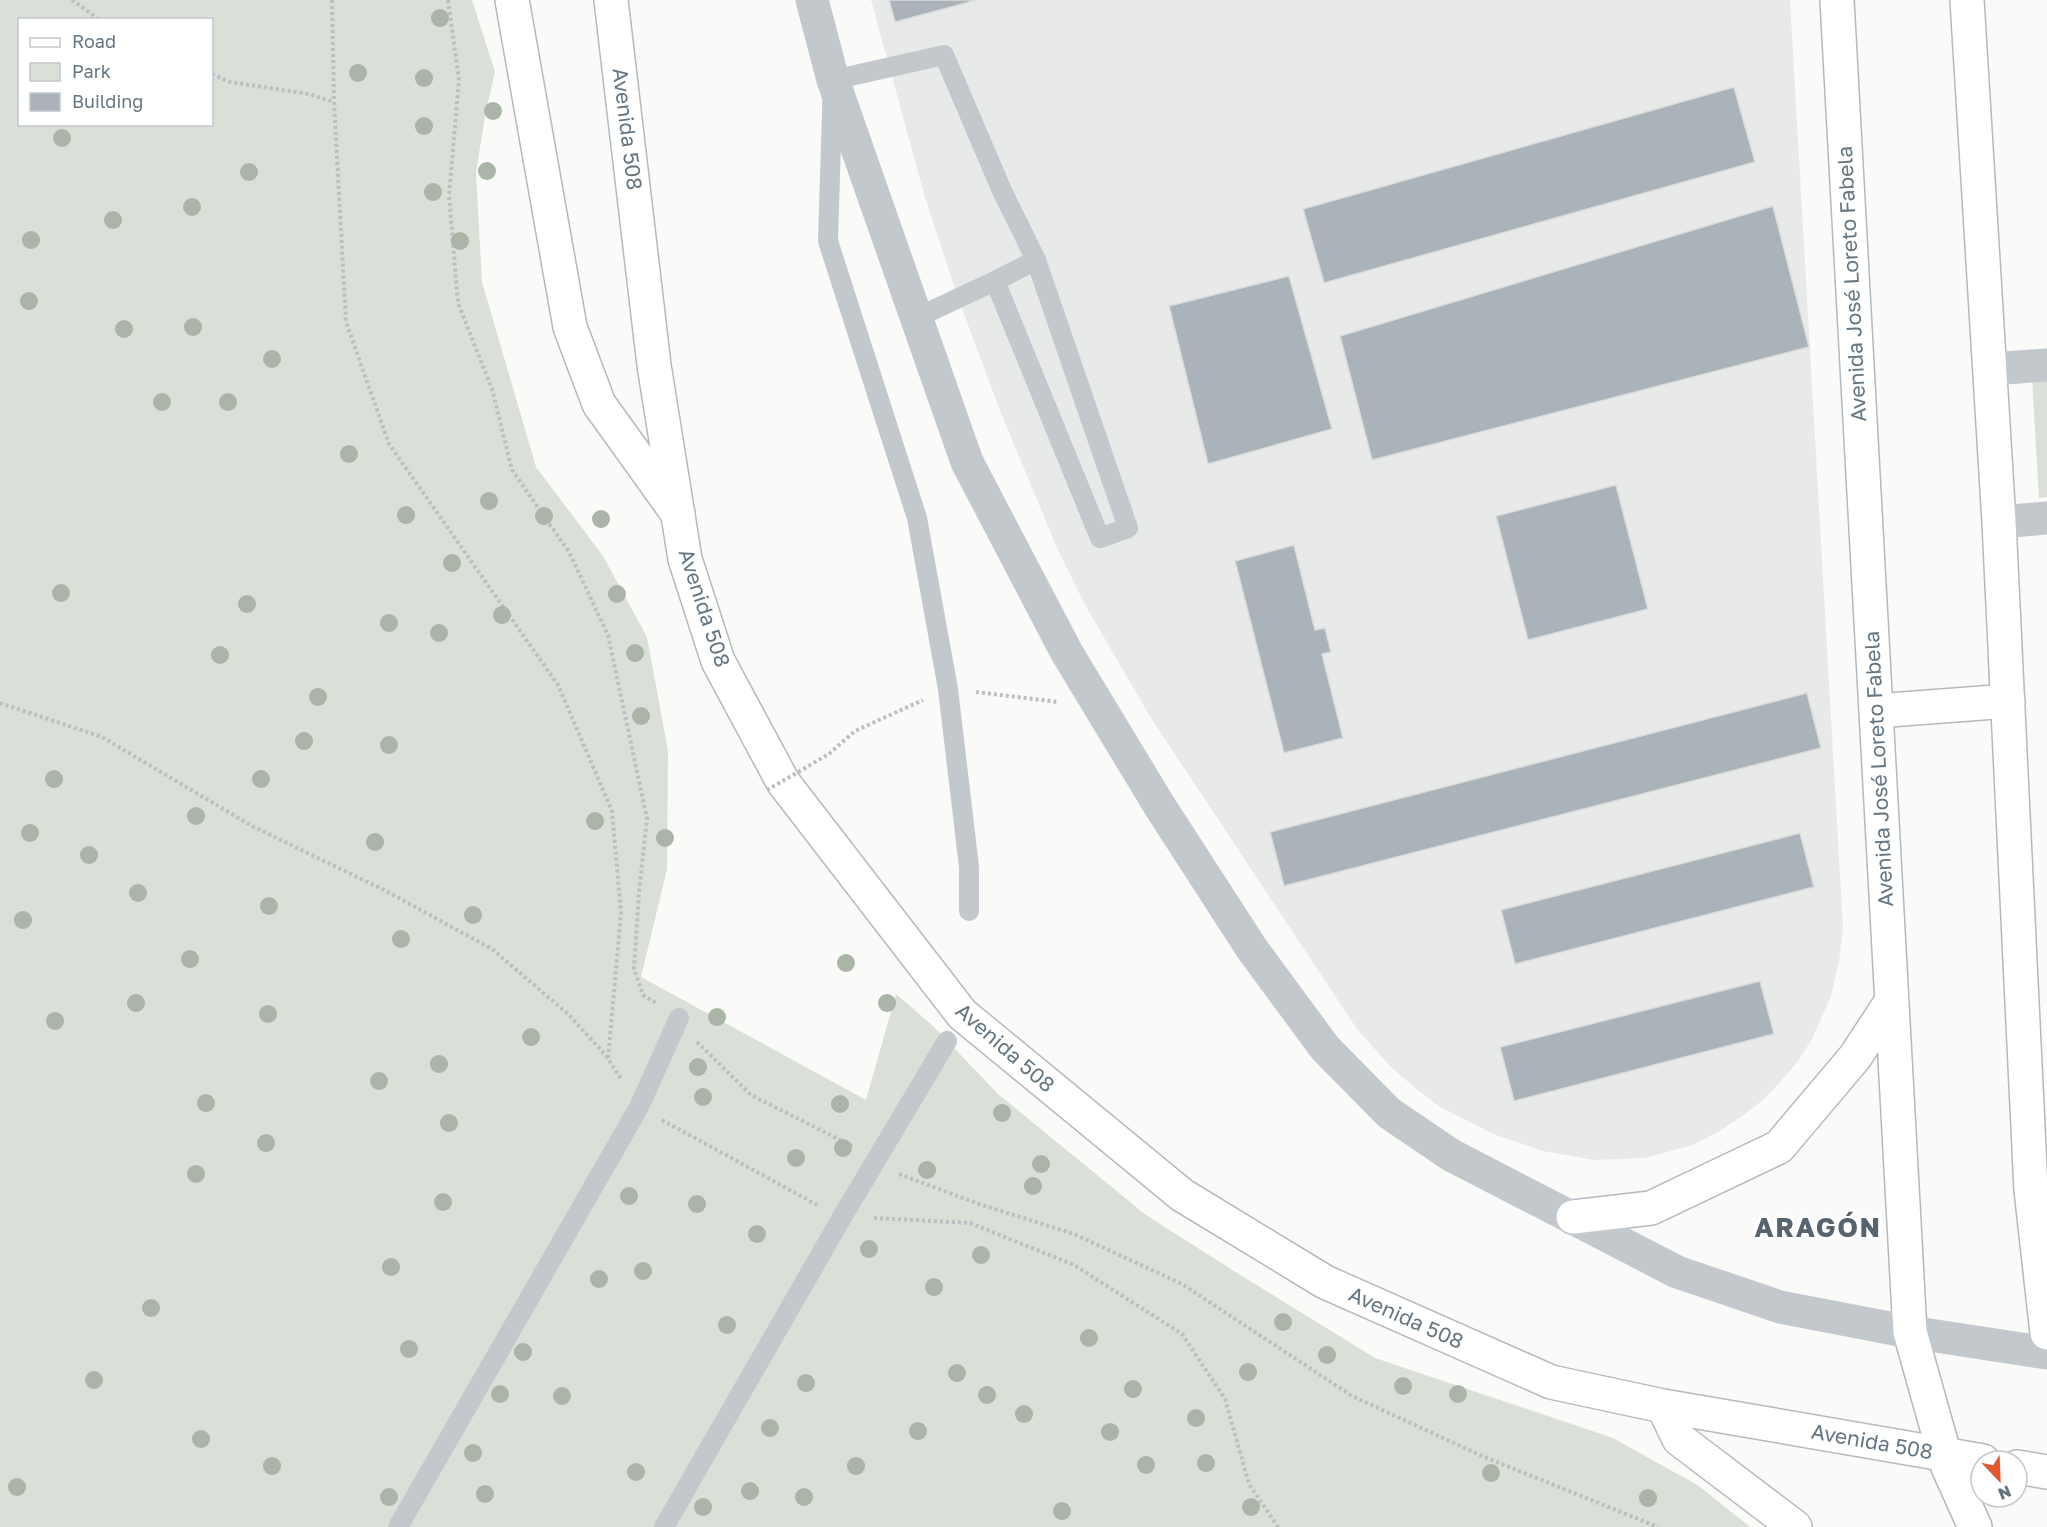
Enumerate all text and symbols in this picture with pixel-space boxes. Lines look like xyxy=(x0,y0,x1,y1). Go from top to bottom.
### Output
legend xyxy=(18,18,213,126)
text: Road xyxy=(72,30,116,52)
text: Park xyxy=(72,60,111,82)
street label: Avenida 508 xyxy=(608,66,648,191)
text: Building xyxy=(72,90,143,112)
street label: Avenida José Loreto Fabela xyxy=(1831,146,1871,423)
street label: Avenida 508 xyxy=(674,545,736,670)
street label: Avenida José Loreto Fabela xyxy=(1858,631,1898,908)
street label: Avenida 508 xyxy=(951,997,1061,1097)
district label: ARAGÓN xyxy=(1755,1211,1881,1243)
street label: Avenida 508 xyxy=(1345,1280,1468,1354)
street label: Avenida 508 xyxy=(1809,1418,1935,1464)
north arrow xyxy=(1969,1449,2029,1509)
text: N xyxy=(1995,1481,2014,1504)

